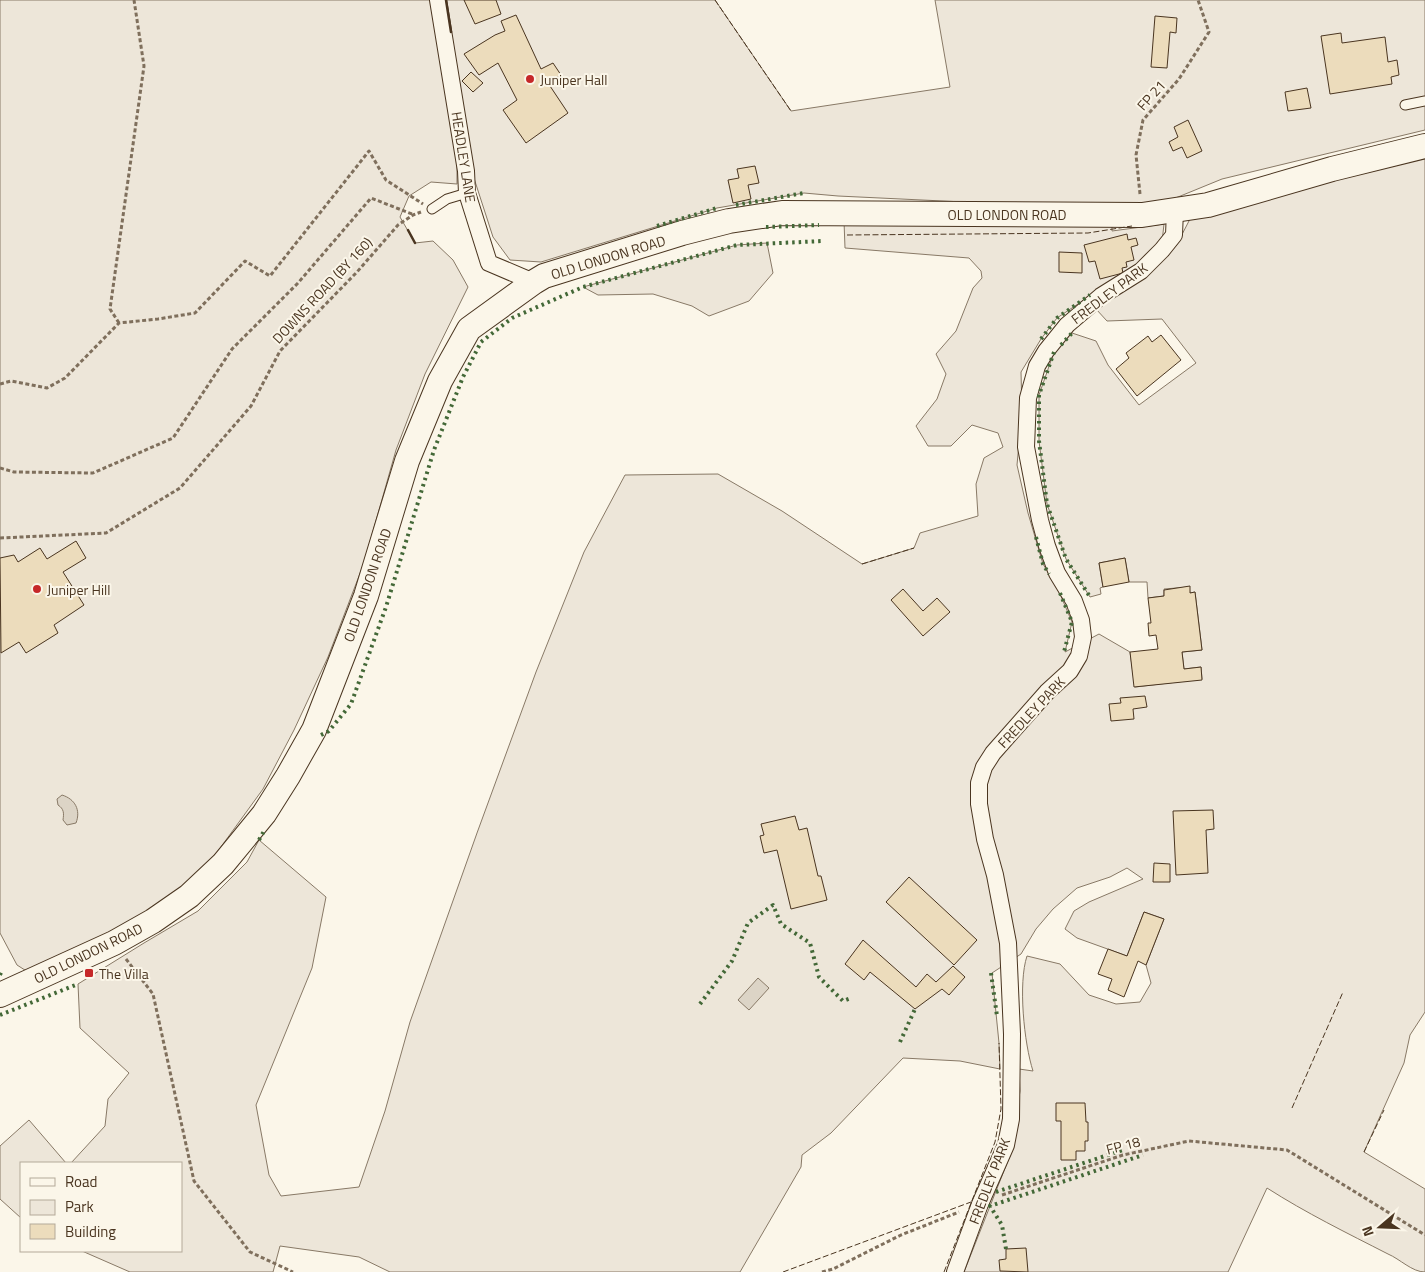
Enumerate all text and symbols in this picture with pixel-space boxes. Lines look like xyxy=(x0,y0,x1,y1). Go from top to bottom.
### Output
place label: Juniper Hall xyxy=(540,69,607,90)
marker: Juniper Hall xyxy=(524,73,536,85)
street label: FP 21 xyxy=(1132,75,1170,115)
street label: HEADLEY LANE xyxy=(446,110,482,204)
street label: OLD LONDON ROAD xyxy=(947,204,1067,225)
street label: OLD LONDON ROAD xyxy=(548,230,668,284)
street label: DOWNS ROAD (BY 160) xyxy=(267,232,377,348)
street label: FREDLEY PARK xyxy=(1066,257,1152,329)
street label: OLD LONDON ROAD xyxy=(338,525,396,645)
place label: Juniper Hill xyxy=(47,579,110,600)
marker: Juniper Hill xyxy=(31,583,43,595)
street label: FREDLEY PARK xyxy=(992,672,1070,752)
street label: OLD LONDON ROAD xyxy=(30,917,146,989)
place label: The Villa xyxy=(99,963,149,984)
marker: The Villa xyxy=(83,967,95,979)
street label: FP 18 xyxy=(1104,1130,1142,1160)
street label: FREDLEY PARK xyxy=(963,1135,1015,1227)
legend xyxy=(20,1162,182,1252)
text: Road xyxy=(65,1170,97,1193)
text: Park xyxy=(65,1195,94,1218)
north arrow xyxy=(1355,1202,1405,1252)
text: Building xyxy=(65,1220,116,1243)
text: N xyxy=(1356,1223,1379,1239)

